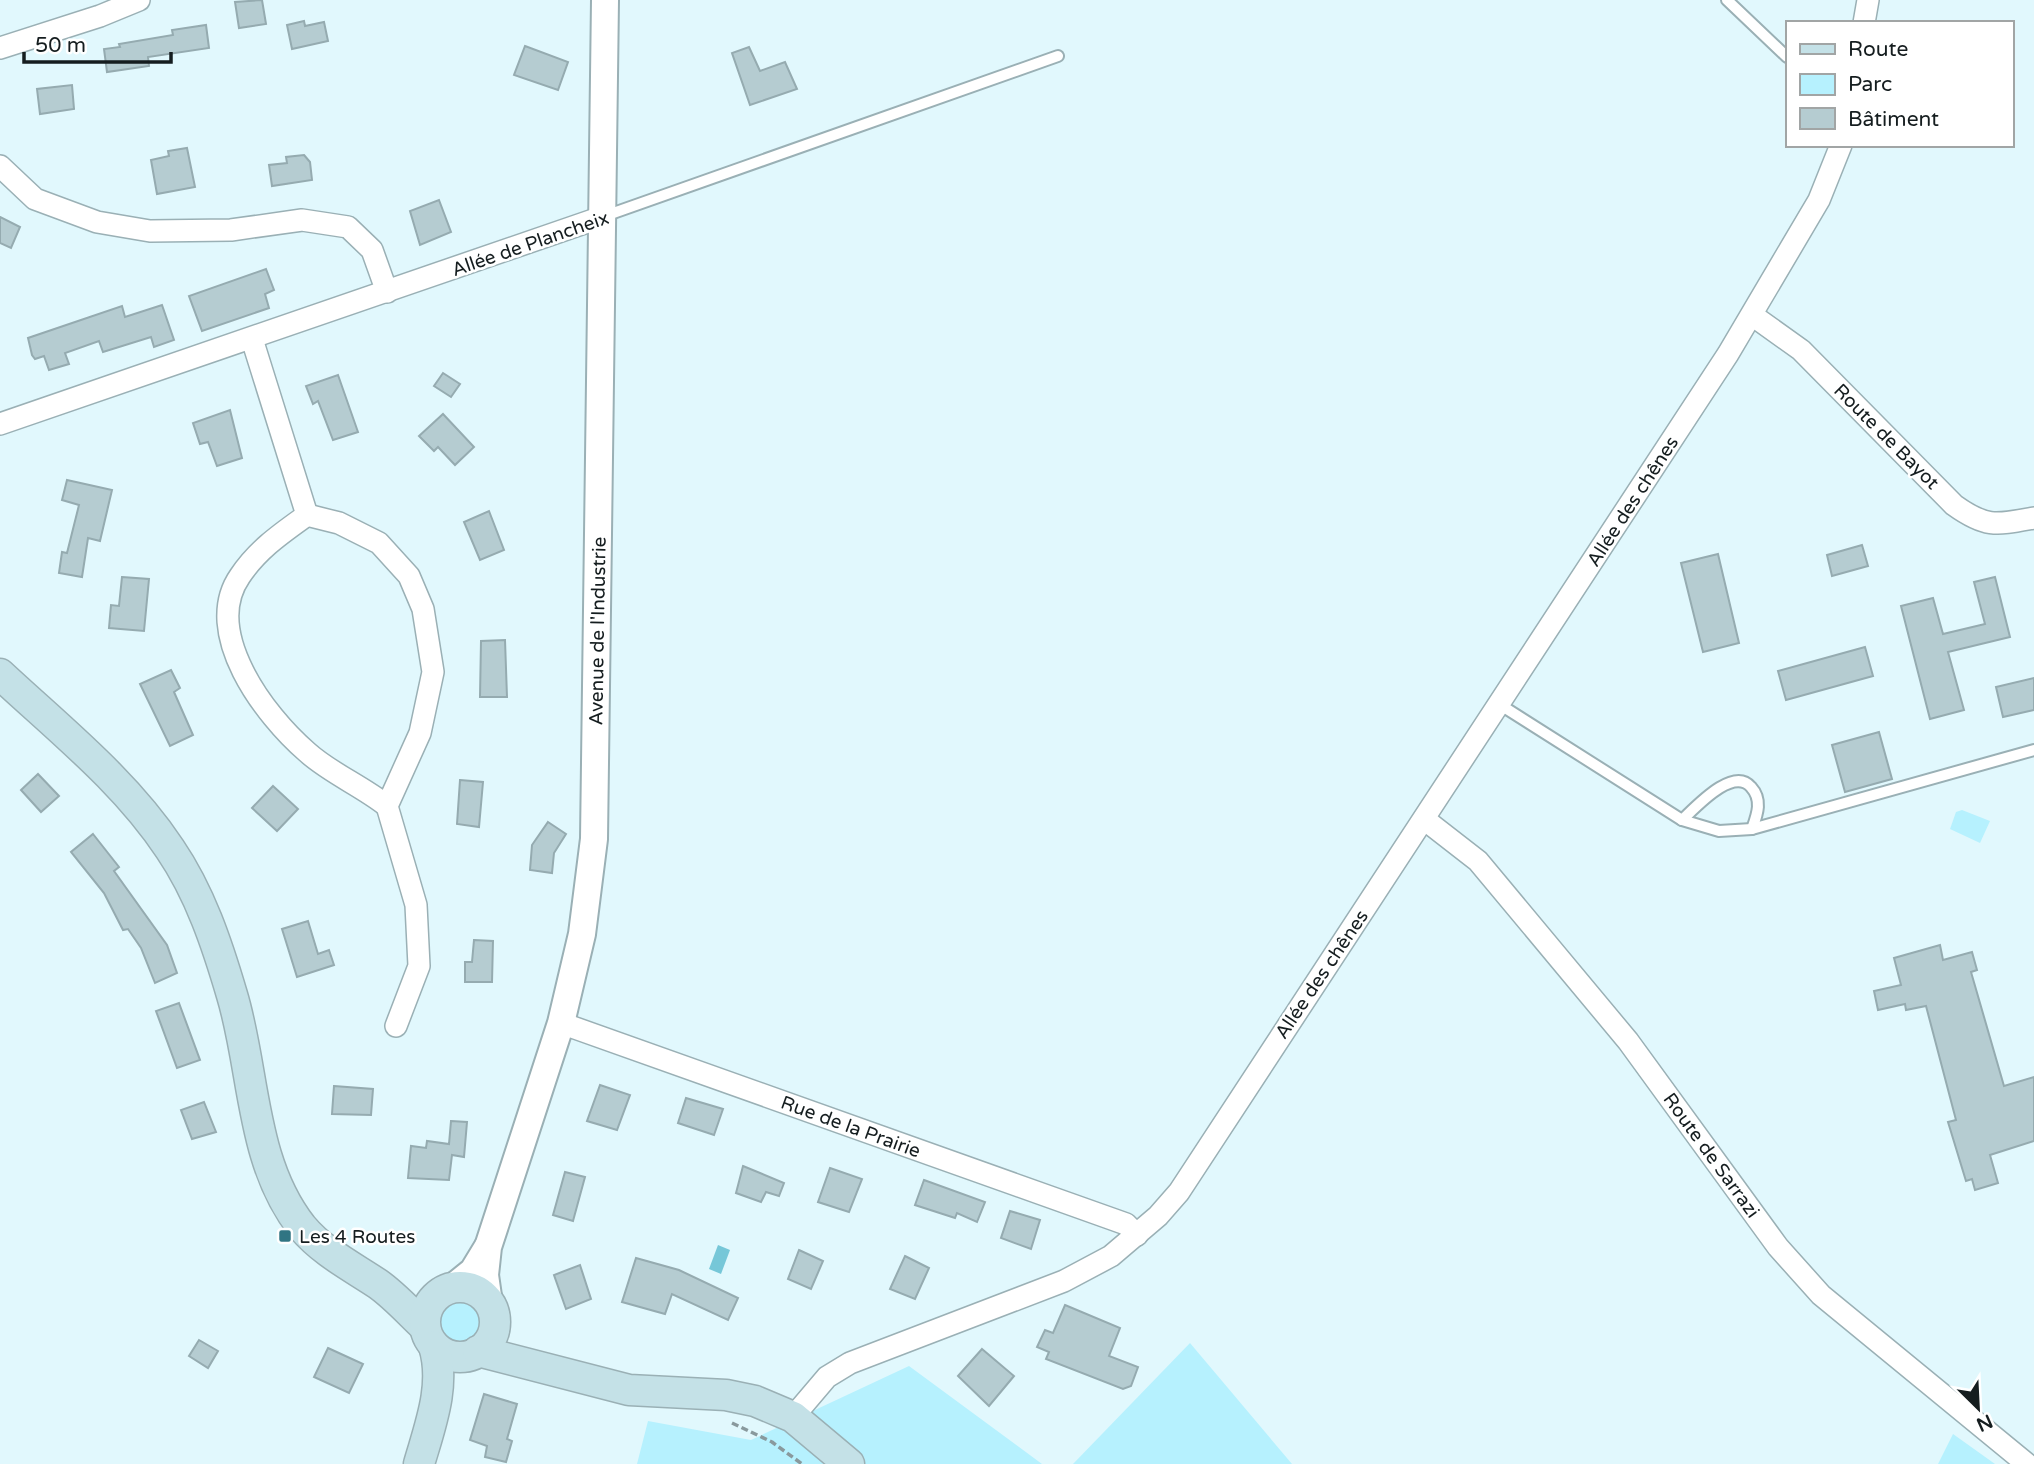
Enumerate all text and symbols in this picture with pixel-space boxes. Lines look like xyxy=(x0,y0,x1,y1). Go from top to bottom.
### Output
scale bar xyxy=(24,21,172,65)
legend xyxy=(1786,21,2013,147)
text: 50 m xyxy=(35,33,86,58)
text: Route xyxy=(1848,37,1908,62)
text: Parc xyxy=(1848,72,1892,97)
text: Bâtiment xyxy=(1848,107,1939,132)
street label: Allée de Plancheix xyxy=(449,207,612,281)
street label: Route de Bayot xyxy=(1829,380,1943,494)
street label: Allée des chênes xyxy=(1583,432,1683,571)
street label: Avenue de l'Industrie xyxy=(585,536,611,726)
street label: Allée des chênes xyxy=(1271,906,1373,1043)
street label: Route de Sarrazi xyxy=(1659,1089,1764,1222)
street label: Rue de la Prairie xyxy=(778,1091,923,1162)
place label: Les 4 Routes xyxy=(299,1226,415,1248)
marker: Les 4 Routes xyxy=(277,1228,293,1244)
north arrow xyxy=(1943,1373,2013,1443)
text: N xyxy=(1973,1409,1996,1436)

